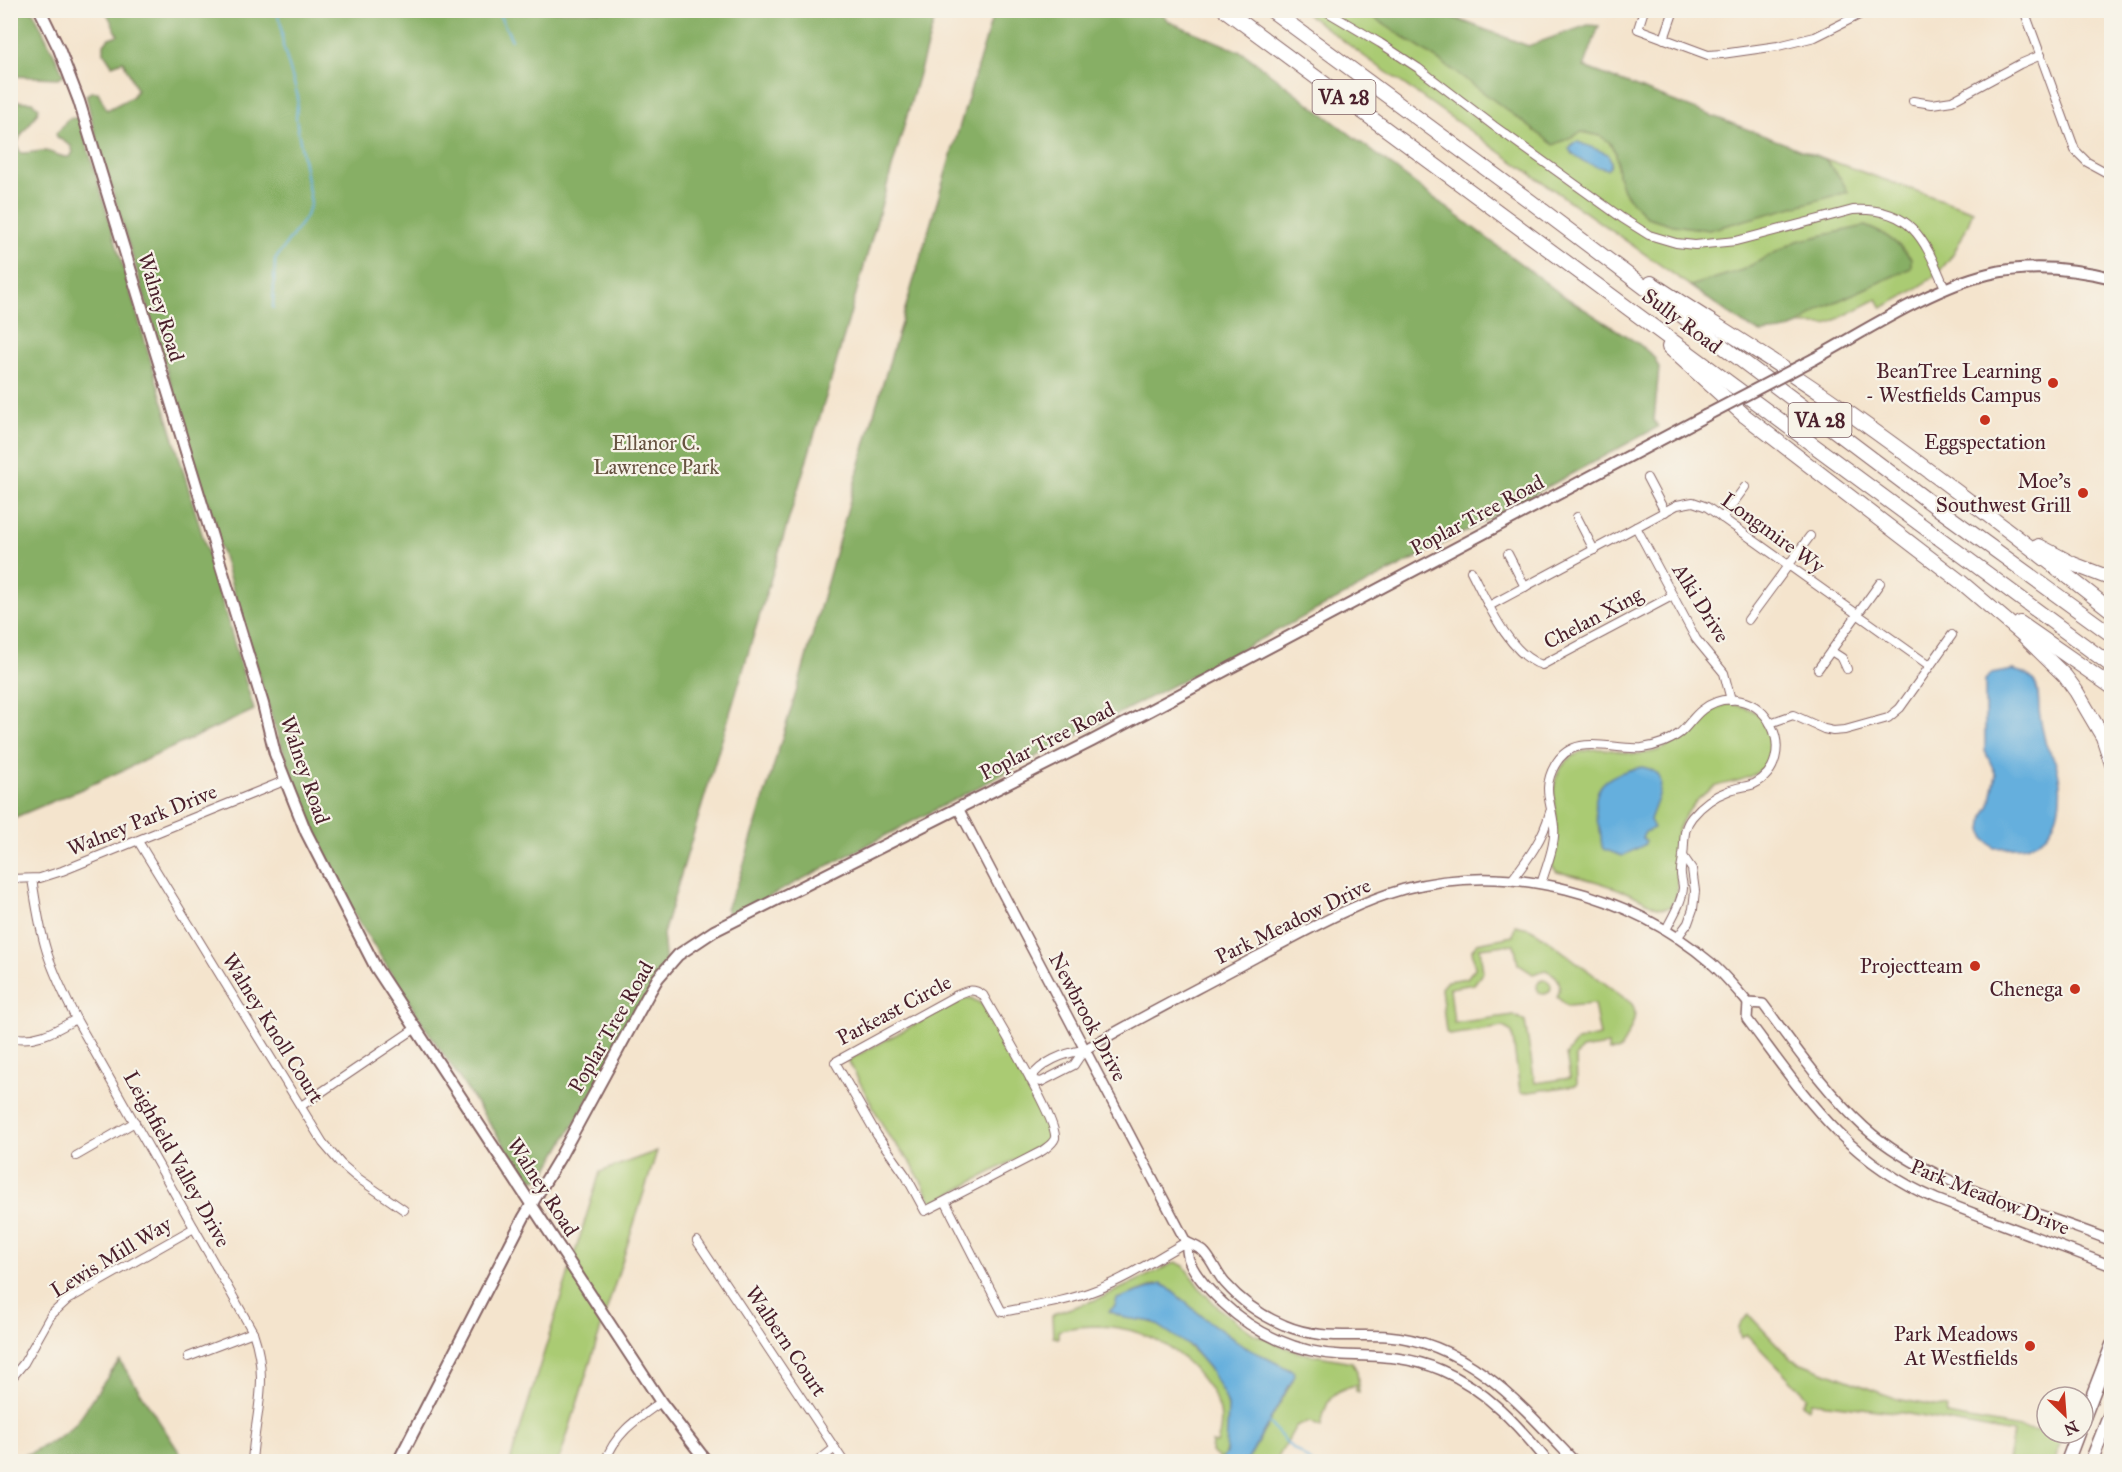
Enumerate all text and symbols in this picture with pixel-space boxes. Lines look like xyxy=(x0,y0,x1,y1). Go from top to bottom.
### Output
road number: VA 28 xyxy=(1312,80,1376,114)
street label: Walney Road xyxy=(132,249,190,365)
street label: Sully Road xyxy=(1637,283,1727,360)
place label: BeanTree Learning - Westfields Campus xyxy=(1865,358,2041,408)
marker: BeanTree Learning - Westfields Campus xyxy=(2046,376,2060,390)
road number: VA 28 xyxy=(1788,403,1852,437)
marker: Eggspectation xyxy=(1978,413,1992,427)
place label: Eggspectation xyxy=(1924,429,2046,455)
park label: Ellanor C. Lawrence Park xyxy=(593,430,719,480)
place label: Moe's Southwest Grill xyxy=(1936,468,2071,518)
street label: Poplar Tree Road xyxy=(1406,469,1549,561)
marker: Moe's Southwest Grill xyxy=(2076,486,2090,500)
street label: Longmire Wy xyxy=(1716,487,1831,580)
street label: Alki Drive xyxy=(1666,558,1736,648)
street label: Chelan Xing xyxy=(1539,581,1647,655)
street label: Poplar Tree Road xyxy=(975,696,1119,786)
street label: Walney Road xyxy=(274,713,336,828)
street label: Walney Park Drive xyxy=(63,778,221,862)
street label: Park Meadow Drive xyxy=(1211,872,1375,970)
street label: Walney Knoll Court xyxy=(216,948,330,1108)
street label: Newbrook Drive xyxy=(1043,948,1133,1086)
place label: Projectteam xyxy=(1860,953,1963,979)
street label: Poplar Tree Road xyxy=(563,956,659,1098)
marker: Projectteam xyxy=(1968,959,1982,973)
street label: Parkeast Circle xyxy=(832,969,956,1051)
place label: Chenega xyxy=(1990,976,2063,1002)
marker: Chenega xyxy=(2068,982,2082,996)
street label: Leighfield Valley Drive xyxy=(118,1066,236,1252)
street label: Walney Road xyxy=(501,1133,585,1242)
street label: Park Meadow Drive xyxy=(1907,1153,2074,1241)
street label: Lewis Mill Way xyxy=(46,1210,177,1303)
street label: Walbern Court xyxy=(740,1281,833,1402)
place label: Park Meadows At Westfields xyxy=(1894,1321,2018,1371)
marker: Park Meadows At Westfields xyxy=(2023,1339,2037,1353)
north arrow xyxy=(2035,1385,2095,1445)
text: N xyxy=(2061,1417,2081,1440)

